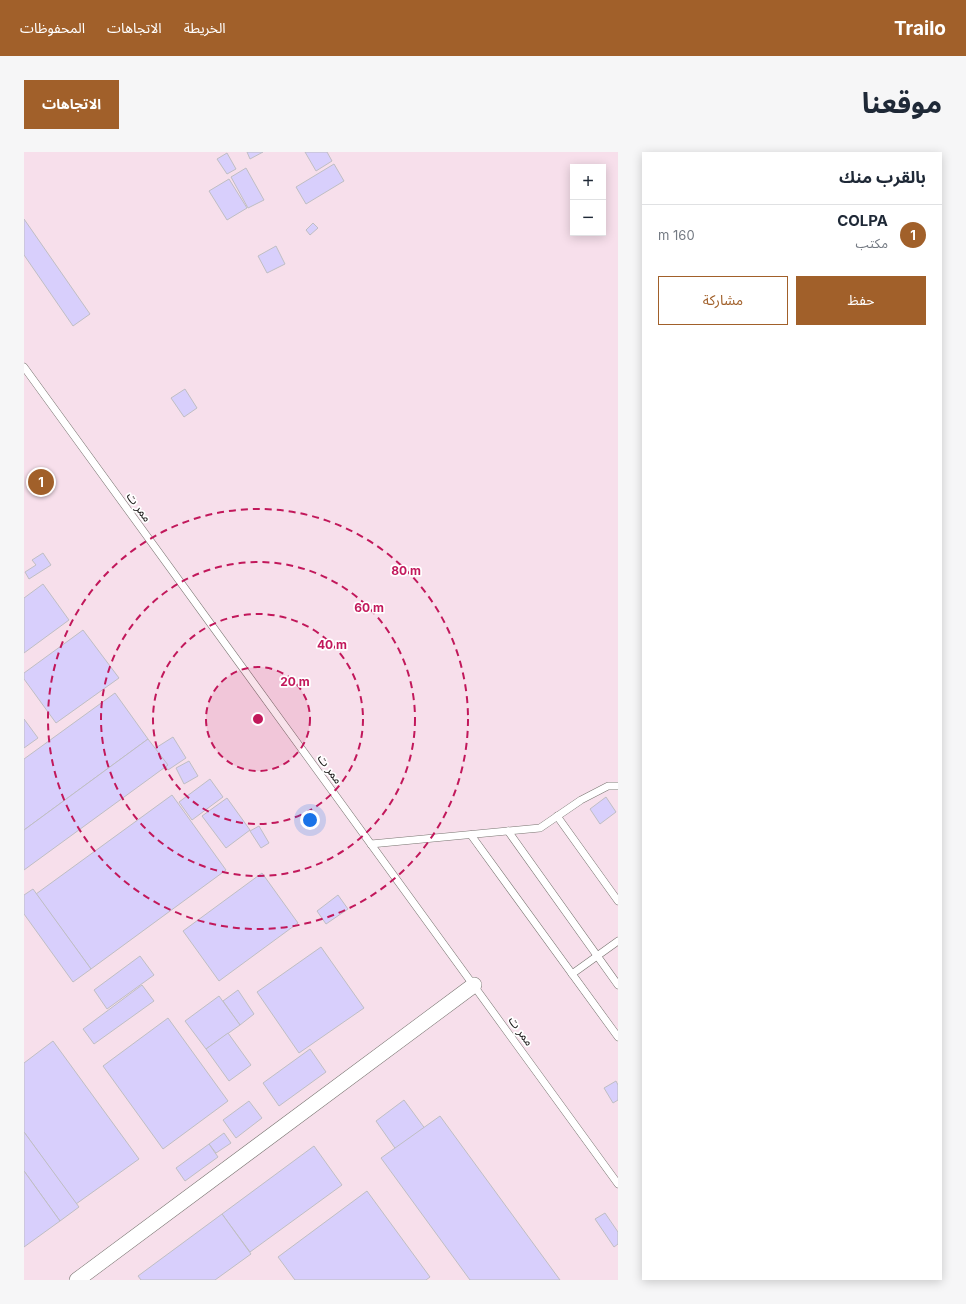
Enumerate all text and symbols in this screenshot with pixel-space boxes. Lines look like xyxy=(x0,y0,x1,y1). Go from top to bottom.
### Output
text: Trailo xyxy=(894,17,946,40)
text: المحفوظات xyxy=(20,19,85,36)
text: الاتجاهات xyxy=(107,19,162,36)
text: الخريطة xyxy=(184,19,226,36)
button: الاتجاهات xyxy=(24,80,119,129)
text: موقعنا xyxy=(862,86,942,120)
map controls xyxy=(570,164,606,236)
button: + xyxy=(570,164,606,200)
text: بالقرب منك xyxy=(839,167,926,187)
button: − xyxy=(570,200,606,236)
text: COLPA xyxy=(837,211,888,230)
text: 160 m xyxy=(658,227,695,243)
text: 1 xyxy=(910,227,916,243)
text: مكتب xyxy=(856,235,888,251)
button: مشاركة xyxy=(658,276,788,325)
button: حفظ xyxy=(796,276,926,325)
pin: 1 xyxy=(28,467,54,497)
street label: ممر ت xyxy=(124,489,155,525)
text: 80 m xyxy=(391,563,421,578)
text: 60 m xyxy=(354,600,384,615)
text: 40 m xyxy=(317,637,347,652)
text: 20 m xyxy=(280,674,310,689)
centre of rings xyxy=(251,712,265,726)
street label: ممر ت xyxy=(315,751,346,787)
your location xyxy=(300,810,320,830)
street label: ممر ت xyxy=(506,1013,537,1049)

